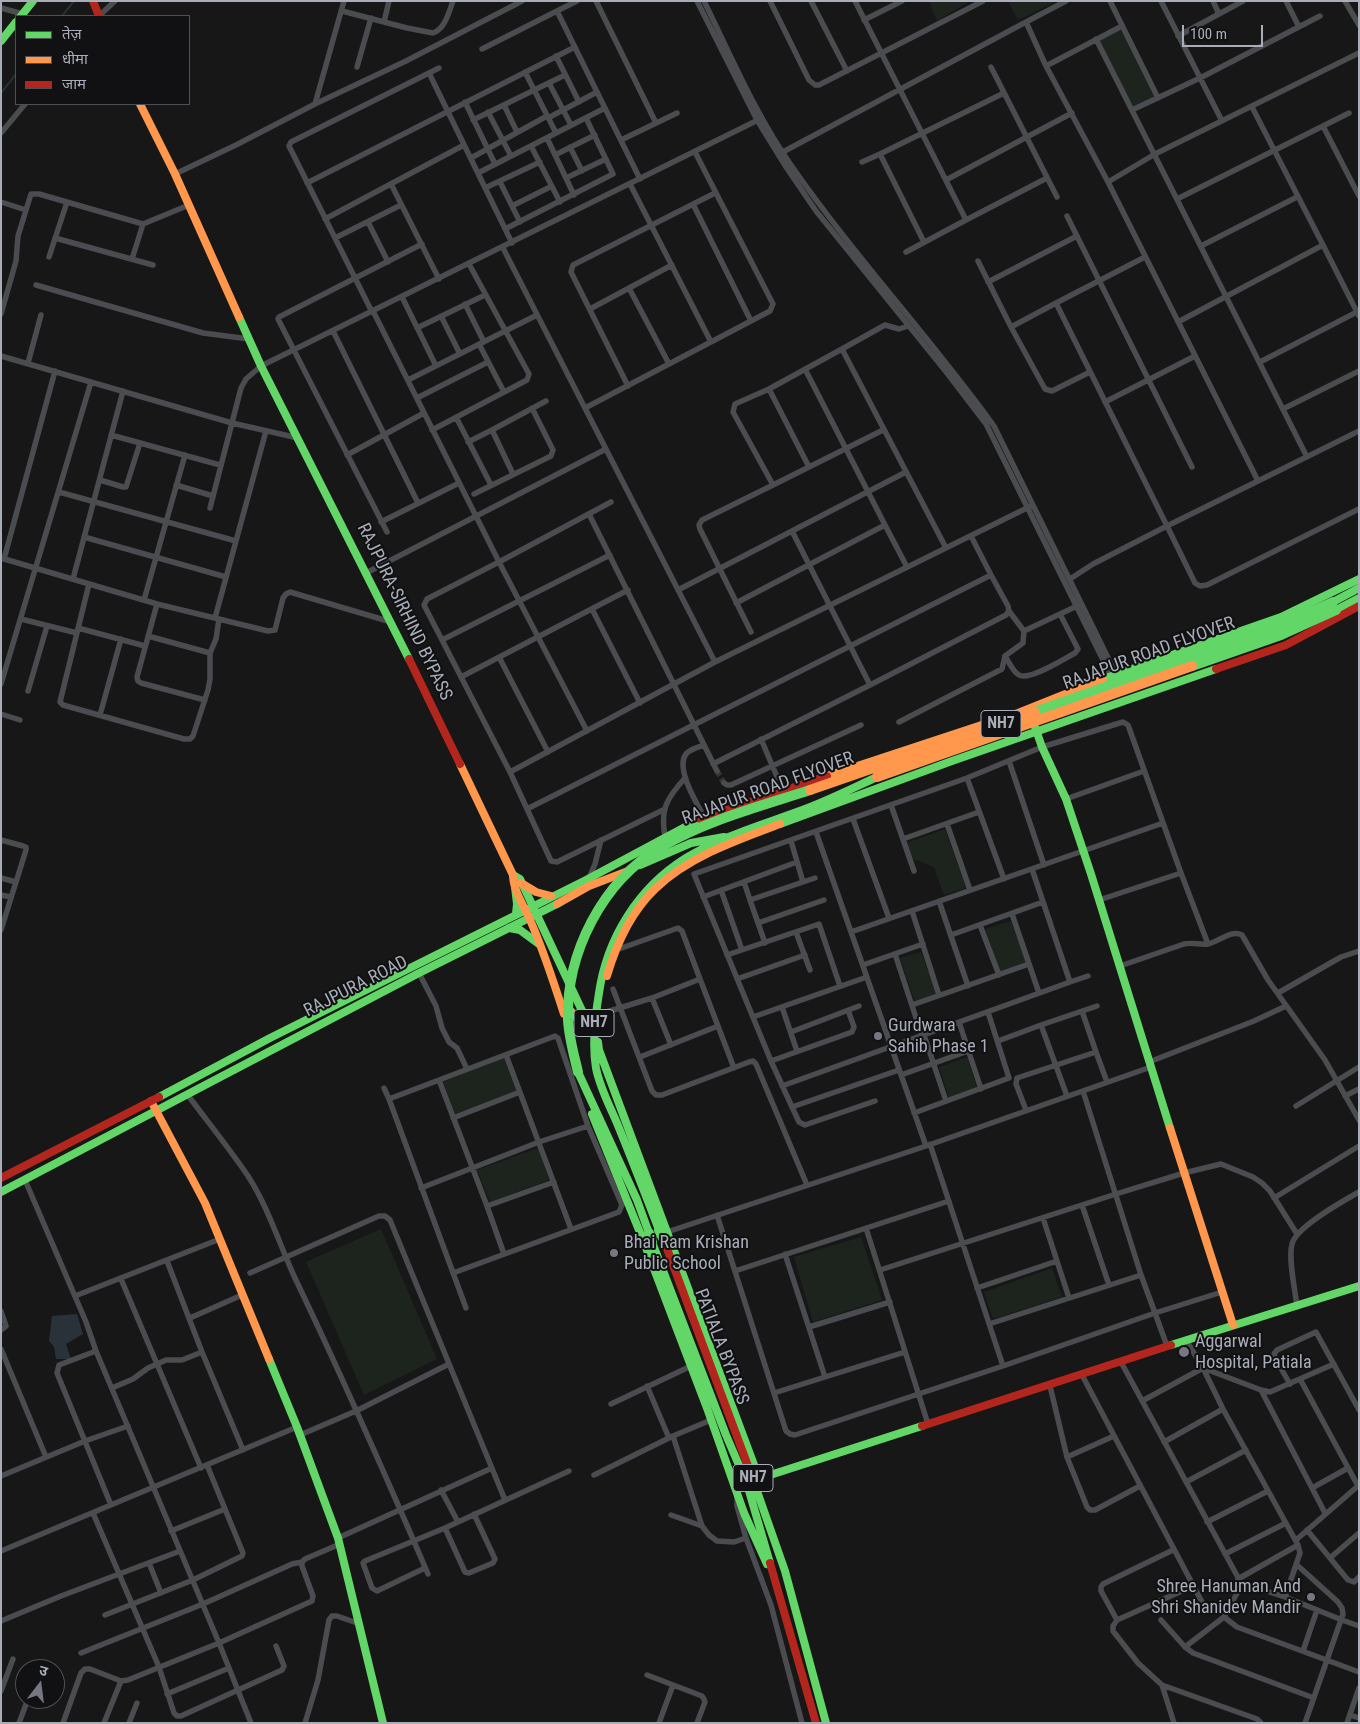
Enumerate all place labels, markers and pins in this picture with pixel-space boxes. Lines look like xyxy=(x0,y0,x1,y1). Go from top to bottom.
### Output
place label: Gurdwara Sahib Phase 1 xyxy=(888,1015,989,1058)
marker: Gurdwara Sahib Phase 1 xyxy=(872,1030,884,1042)
place label: Bhai Ram Krishan Public School xyxy=(624,1232,749,1274)
marker: Bhai Ram Krishan Public School xyxy=(608,1247,620,1259)
place label: Aggarwal Hospital, Patiala xyxy=(1195,1331,1311,1374)
marker: Aggarwal Hospital, Patiala xyxy=(1177,1345,1191,1359)
place label: Shree Hanuman And Shri Shanidev Mandir xyxy=(1151,1576,1301,1618)
marker: Shree Hanuman And Shri Shanidev Mandir xyxy=(1305,1591,1317,1603)

